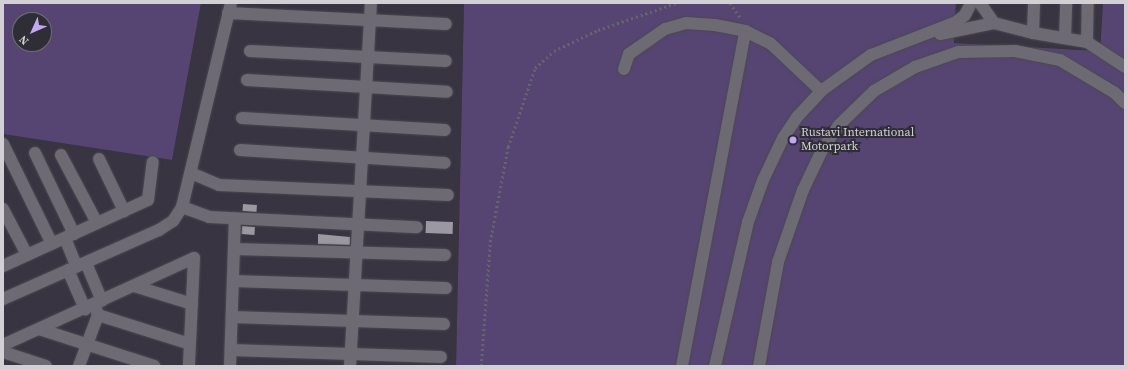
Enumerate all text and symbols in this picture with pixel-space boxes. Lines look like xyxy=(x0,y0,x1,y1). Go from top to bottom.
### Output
north arrow xyxy=(12,12,52,52)
text: N xyxy=(16,32,32,48)
place label: Rustavi International Motorpark xyxy=(801,126,914,154)
marker: Rustavi International Motorpark xyxy=(788,135,798,145)

